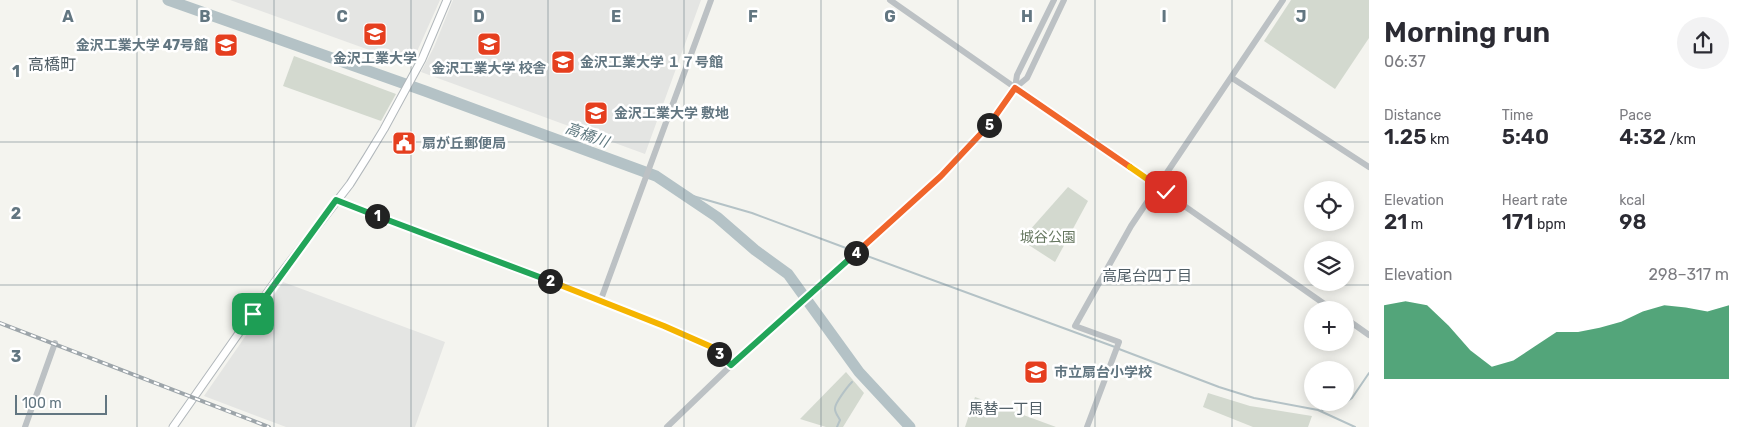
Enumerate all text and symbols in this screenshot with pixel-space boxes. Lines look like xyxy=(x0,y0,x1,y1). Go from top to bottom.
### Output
text: A xyxy=(62,7,74,26)
text: B xyxy=(199,7,211,26)
text: C xyxy=(336,7,348,26)
text: D xyxy=(473,7,485,26)
text: E xyxy=(611,7,621,26)
text: F xyxy=(748,7,758,26)
text: G xyxy=(884,7,896,26)
text: H xyxy=(1021,7,1033,26)
text: I xyxy=(1161,7,1167,26)
text: J xyxy=(1296,7,1306,26)
text: Morning run xyxy=(1384,16,1550,49)
button: share xyxy=(1677,17,1729,69)
school or university icon: 金沢工業大学 xyxy=(362,21,388,47)
school or university icon: 金沢工業大学 校舎 xyxy=(476,31,502,57)
school or university icon: 金沢工業大学 47号館 xyxy=(213,32,239,58)
place label: 金沢工業大学 47号館 xyxy=(76,37,208,54)
school or university icon: 金沢工業大学 １７号館 xyxy=(550,49,576,75)
place label: 金沢工業大学 xyxy=(333,50,417,67)
text: 06:37 xyxy=(1384,52,1426,71)
place label: 金沢工業大学 １７号館 xyxy=(580,54,723,71)
district label: 高橋町 xyxy=(28,55,76,74)
place label: 金沢工業大学 校舎 xyxy=(432,60,546,77)
text: 1 xyxy=(12,62,20,81)
school or university icon: 金沢工業大学 敷地 xyxy=(583,100,609,126)
place label: 金沢工業大学 敷地 xyxy=(614,105,729,122)
text: Distance xyxy=(1384,107,1441,124)
text: Time xyxy=(1502,107,1533,124)
text: Pace xyxy=(1619,107,1651,124)
pin: 5 xyxy=(976,112,1002,138)
text: 5 xyxy=(985,117,994,134)
water label: 高橋川 xyxy=(563,119,613,152)
text: 1.25 xyxy=(1384,124,1426,149)
text: 5:40 xyxy=(1502,124,1549,149)
text: 4:32 xyxy=(1619,124,1666,149)
public building icon: 扇が丘郵便局 xyxy=(391,130,417,156)
text: km xyxy=(1426,131,1450,148)
text: /km xyxy=(1666,131,1696,148)
place label: 扇が丘郵便局 xyxy=(422,135,506,152)
pin xyxy=(1145,171,1187,213)
icon: check xyxy=(1152,178,1180,206)
map controls xyxy=(1304,181,1354,411)
button: locate xyxy=(1304,181,1354,231)
text: Elevation xyxy=(1384,192,1444,209)
text: Heart rate xyxy=(1502,192,1568,209)
text: kcal xyxy=(1619,192,1645,209)
text: 2 xyxy=(11,204,21,223)
pin: 1 xyxy=(364,204,390,228)
text: 1 xyxy=(374,208,381,225)
text: 21 xyxy=(1384,209,1407,234)
text: 171 xyxy=(1502,209,1534,234)
text: 98 xyxy=(1619,209,1647,234)
text: m xyxy=(1407,216,1423,233)
text: bpm xyxy=(1534,216,1566,233)
park label: 城谷公園 xyxy=(1020,229,1076,246)
pin: 4 xyxy=(844,240,868,266)
button: layers xyxy=(1304,241,1354,291)
text: 4 xyxy=(852,245,861,262)
text: Elevation xyxy=(1384,265,1453,284)
text: 298–317 m xyxy=(1649,265,1729,284)
district label: 高尾台四丁目 xyxy=(1102,267,1192,285)
pin: 2 xyxy=(538,268,562,294)
text: 2 xyxy=(546,273,555,290)
pin xyxy=(232,293,274,335)
icon: arrive xyxy=(239,300,267,328)
button: + xyxy=(1304,301,1354,351)
pin: 3 xyxy=(706,342,732,366)
text: 3 xyxy=(715,346,724,363)
text: 3 xyxy=(11,347,21,366)
school or university icon: 市立扇台小学校 xyxy=(1023,359,1049,385)
button: − xyxy=(1304,361,1354,411)
place label: 市立扇台小学校 xyxy=(1054,364,1152,381)
scale bar xyxy=(15,392,108,415)
text: 100 m xyxy=(22,395,62,412)
district label: 馬替一丁目 xyxy=(968,400,1044,418)

